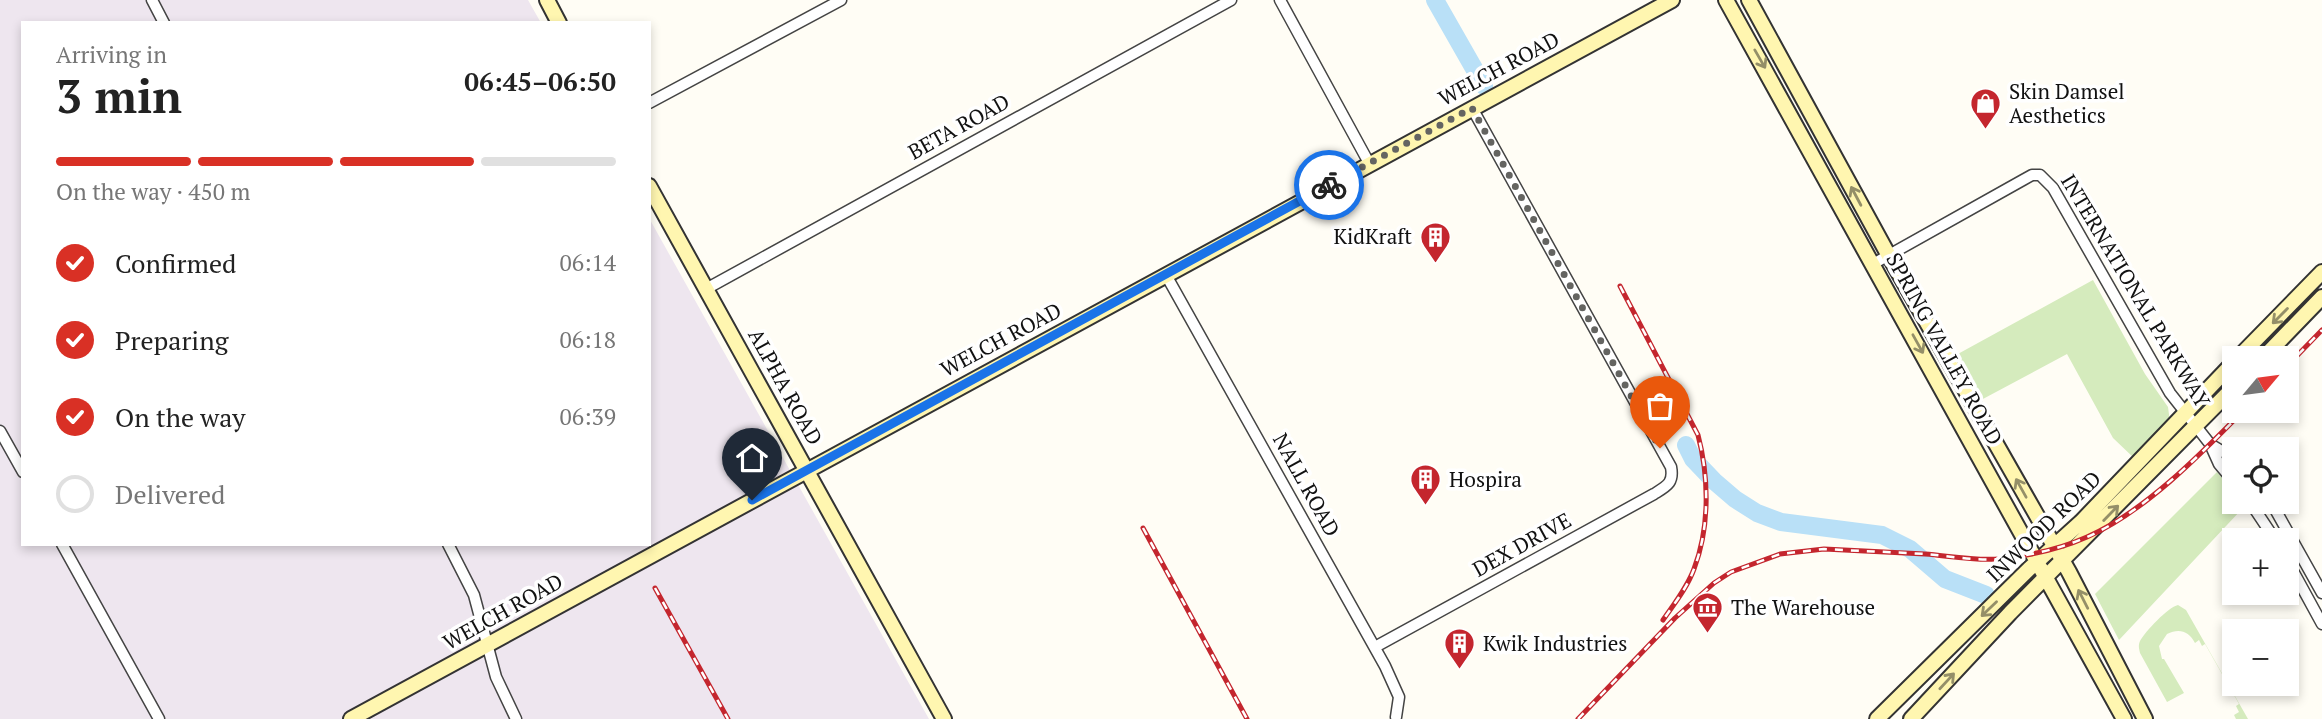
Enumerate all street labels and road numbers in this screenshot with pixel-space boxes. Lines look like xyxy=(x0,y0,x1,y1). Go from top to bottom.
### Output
street label: WELCH ROAD xyxy=(1433,25,1564,112)
street label: BETA ROAD xyxy=(903,87,1014,165)
street label: INTERNATIONAL PARKWAY xyxy=(2055,169,2217,413)
street label: SPRING VALLEY ROAD xyxy=(1880,247,2009,450)
street label: WELCH ROAD xyxy=(935,296,1066,383)
street label: ALPHA ROAD xyxy=(742,323,829,450)
street label: NALL ROAD xyxy=(1267,428,1347,541)
street label: INWOOD ROAD xyxy=(1980,464,2107,588)
street label: DEX DRIVE xyxy=(1467,506,1576,583)
street label: WELCH ROAD xyxy=(438,567,568,656)

